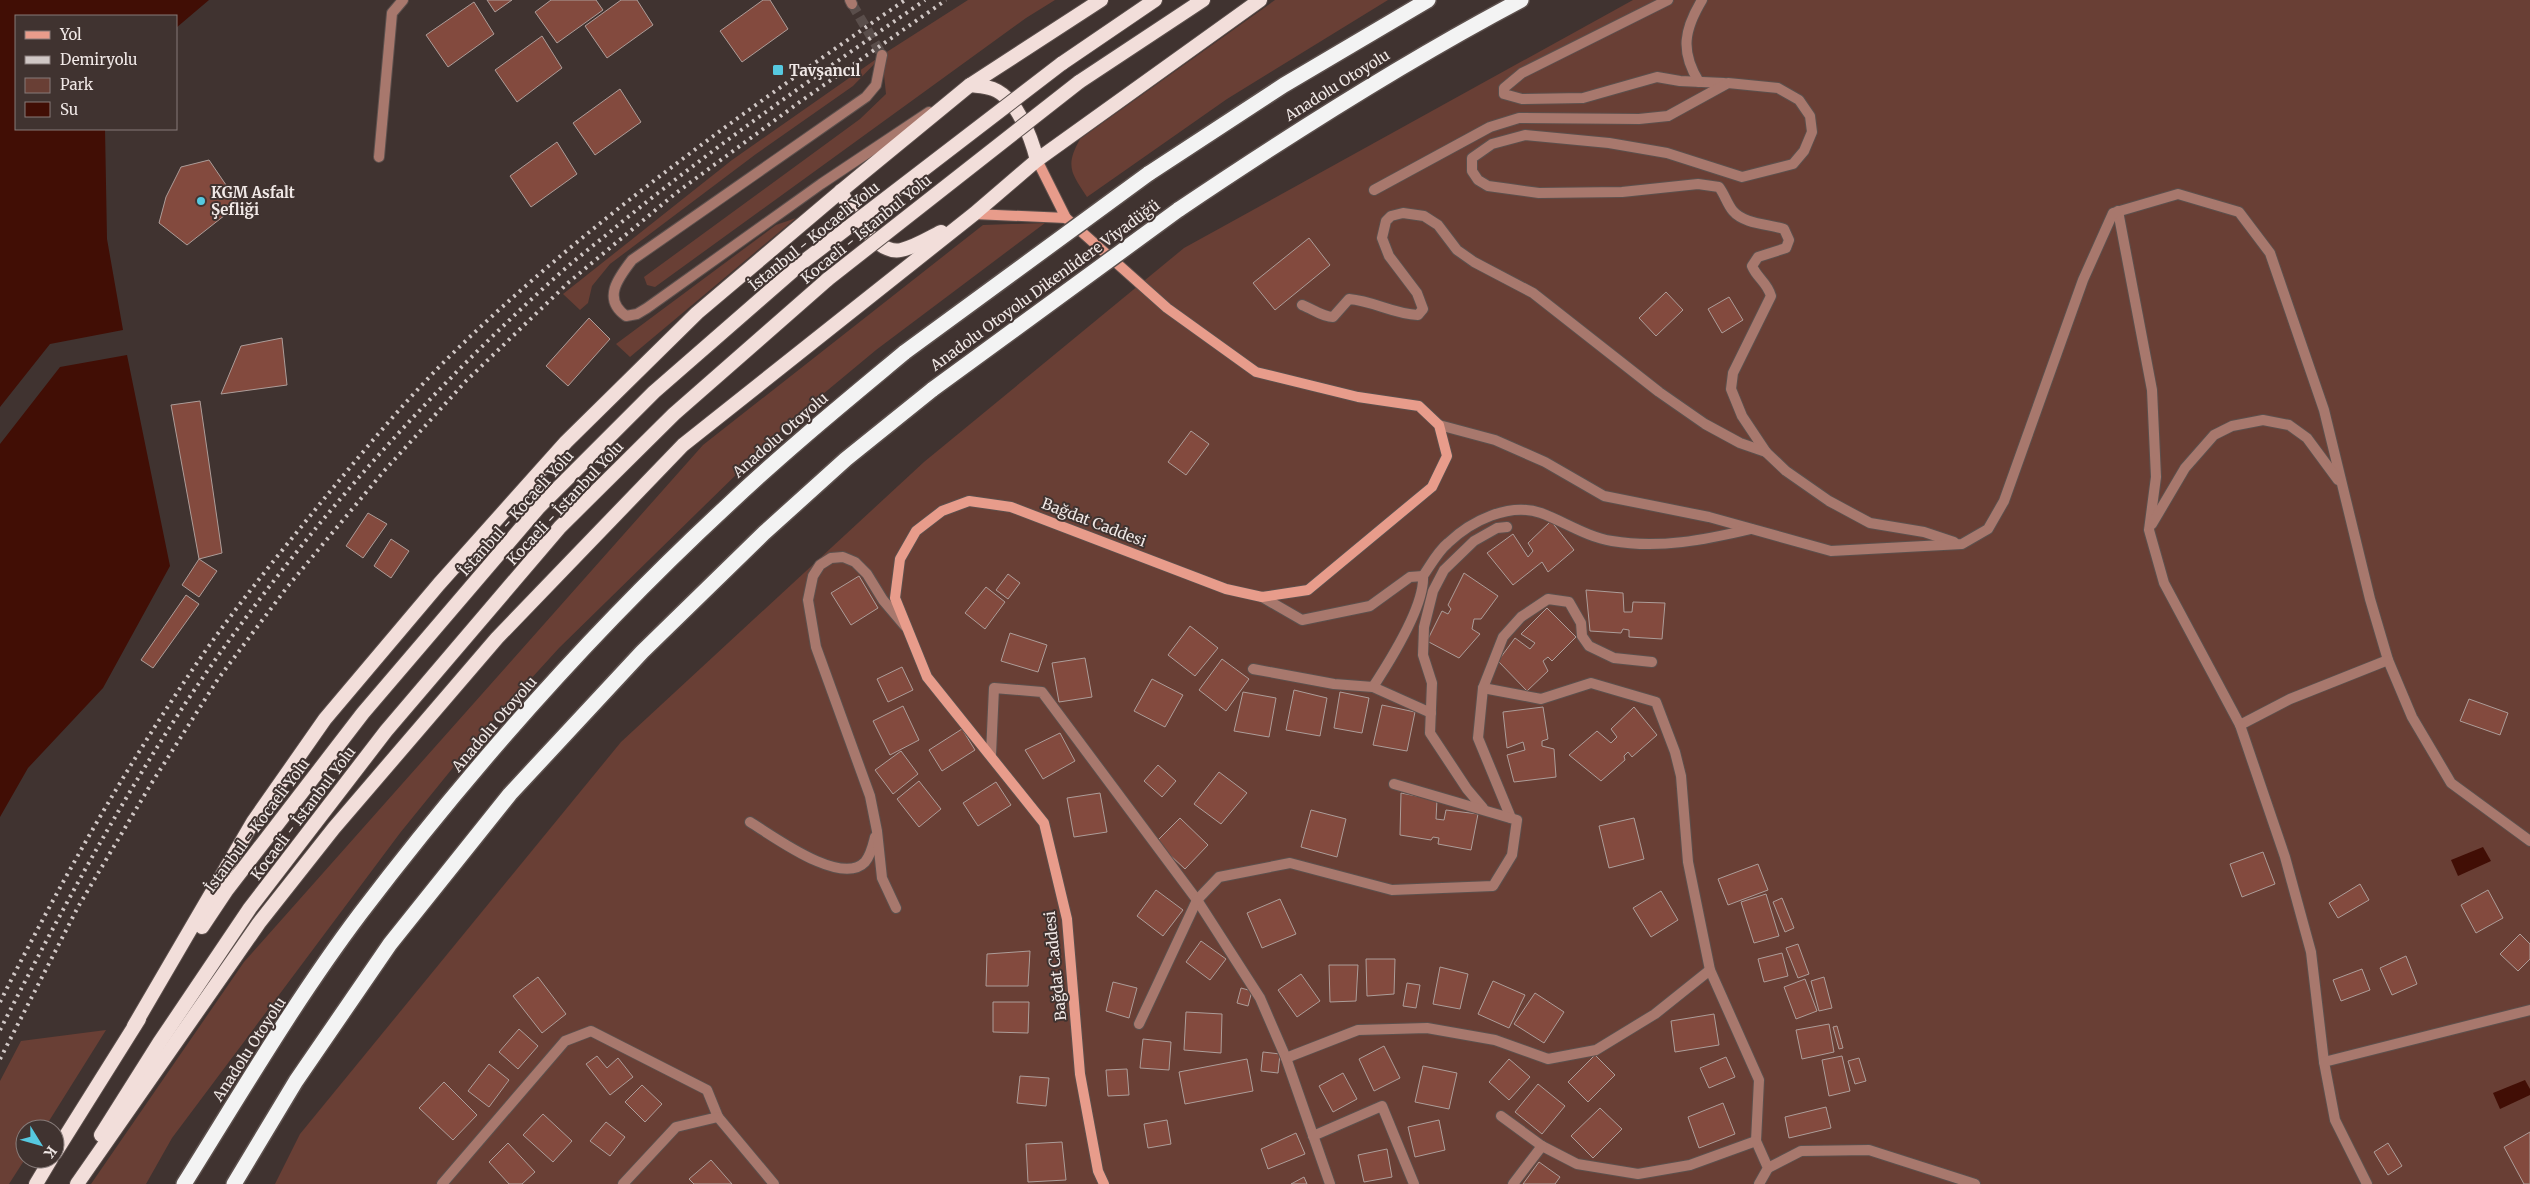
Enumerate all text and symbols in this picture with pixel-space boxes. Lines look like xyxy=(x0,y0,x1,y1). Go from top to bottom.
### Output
legend xyxy=(15,15,178,130)
text: Yol xyxy=(59,25,82,44)
street label: Anadolu Otoyolu xyxy=(1280,45,1393,125)
text: Demiryolu xyxy=(60,50,137,69)
place label: Tavşancıl xyxy=(789,61,860,80)
marker: Tavşancıl xyxy=(771,63,785,77)
text: Park xyxy=(60,75,94,94)
text: Su xyxy=(60,100,78,119)
street label: Kocaeli - İstanbul Yolu xyxy=(797,170,935,288)
street label: İstanbul - Kocaeli Yolu xyxy=(745,177,883,295)
place label: KGM Asfalt Şefliği xyxy=(211,183,295,219)
marker: KGM Asfalt Şefliği xyxy=(195,195,207,207)
street label: Anadolu Otoyolu Dikenlidere Viyadüğü xyxy=(926,195,1163,375)
street label: Anadolu Otoyolu xyxy=(728,388,832,482)
street label: Kocaeli - İstanbul Yolu xyxy=(503,437,627,569)
street label: İstanbul - Kocaeli Yolu xyxy=(455,446,577,580)
street label: Bağdat Caddesi xyxy=(1039,493,1149,551)
street label: Anadolu Otoyolu xyxy=(447,672,541,776)
street label: Kocaeli - İstanbul Yolu xyxy=(247,742,359,884)
street label: İstanbul - Kocaeli Yolu xyxy=(201,754,313,896)
street label: Bağdat Caddesi xyxy=(1040,910,1070,1022)
street label: Anadolu Otoyolu xyxy=(208,993,290,1105)
north arrow xyxy=(15,1119,65,1169)
text: K xyxy=(40,1142,61,1162)

